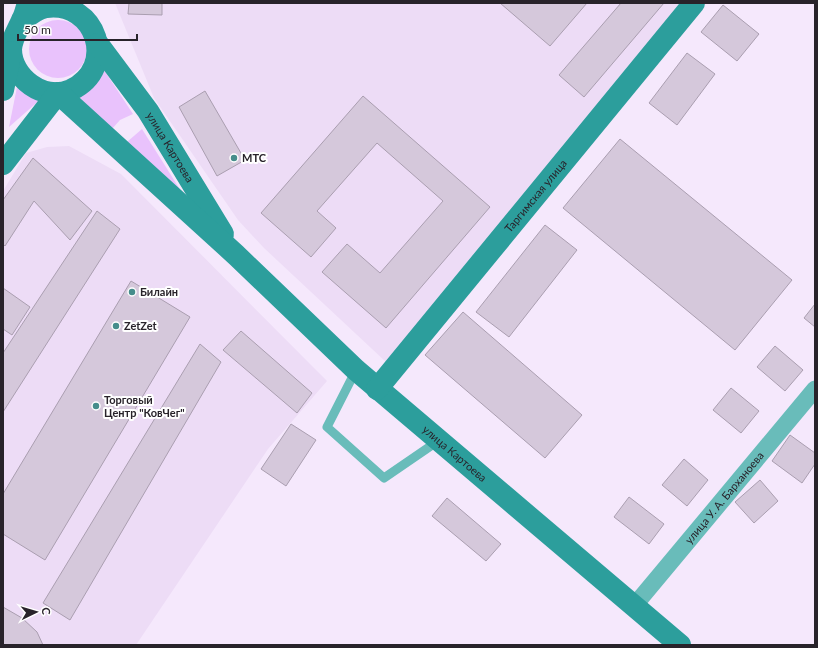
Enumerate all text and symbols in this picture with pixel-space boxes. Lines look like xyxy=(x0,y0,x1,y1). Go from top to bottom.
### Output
scale bar xyxy=(18,16,137,42)
text: 50 m xyxy=(24,22,51,37)
street label: улица Картоева xyxy=(144,109,197,184)
place label: МТС xyxy=(242,151,267,164)
marker: МТС xyxy=(229,153,239,163)
street label: Таргимская улица xyxy=(502,156,569,235)
place label: Билайн xyxy=(140,285,178,298)
marker: Билайн xyxy=(127,287,137,297)
place label: ZetZet xyxy=(124,319,158,332)
marker: ZetZet xyxy=(111,321,121,331)
place label: Торговый Центр "КовЧег" xyxy=(104,393,185,419)
marker: Торговый Центр "КовЧег" xyxy=(91,401,101,411)
street label: улица Картоева xyxy=(420,422,490,484)
street label: улица У. А. Барханоева xyxy=(682,449,766,546)
north arrow xyxy=(16,592,56,632)
text: С xyxy=(40,607,53,616)

